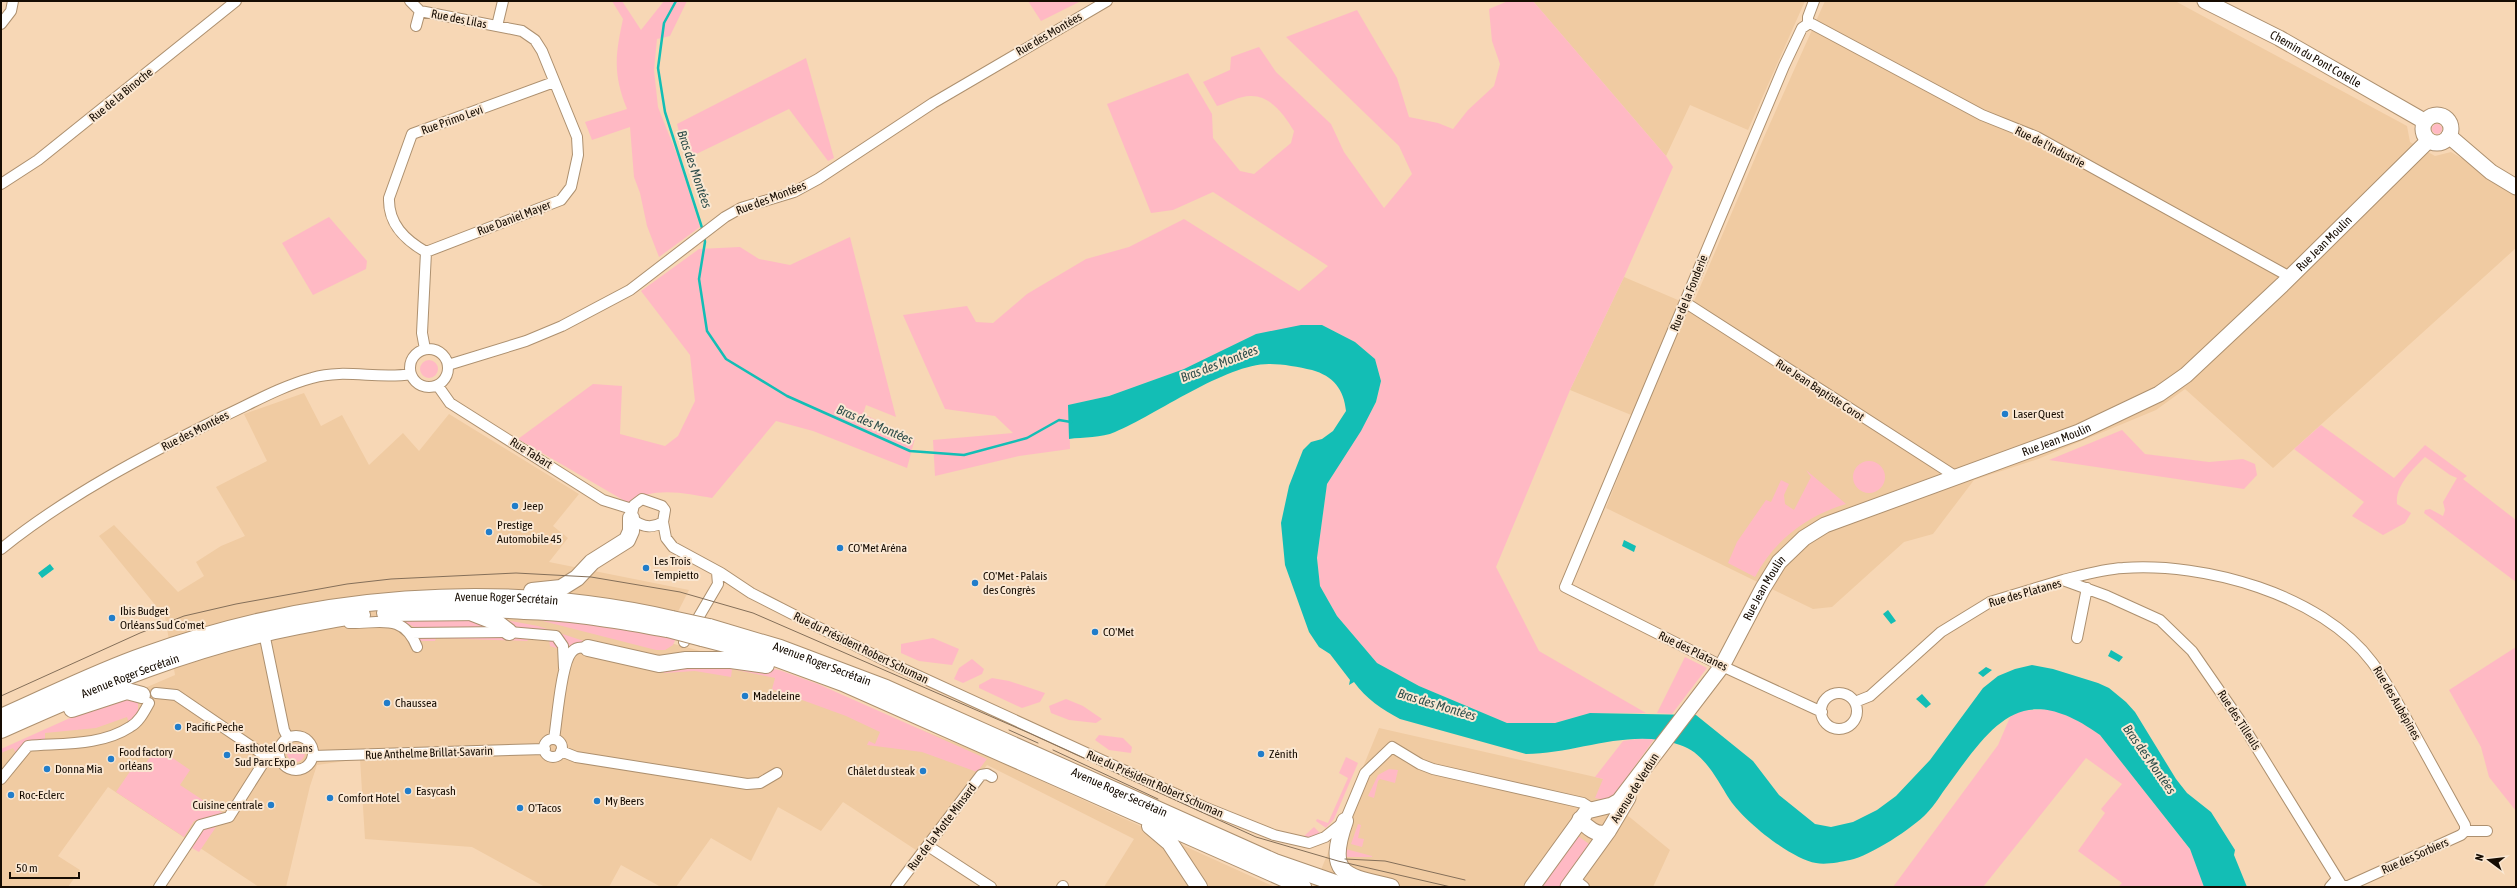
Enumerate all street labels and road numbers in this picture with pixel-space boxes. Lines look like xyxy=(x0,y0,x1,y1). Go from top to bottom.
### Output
street label: Rue des Lilas xyxy=(430,7,488,31)
street label: Rue des Montées xyxy=(1014,9,1084,59)
street label: Chemin du Pont Cotelle xyxy=(2268,28,2364,91)
street label: Rue de la Binoche xyxy=(86,65,156,125)
street label: Rue Primo Levi xyxy=(419,102,485,138)
street label: Rue de l'Industrie xyxy=(2013,123,2087,171)
street label: Rue des Montées xyxy=(734,178,808,218)
street label: Rue Daniel Mayer xyxy=(475,197,553,238)
street label: Rue Jean Moulin xyxy=(2293,213,2355,274)
street label: Rue de la Fonderie xyxy=(1667,253,1711,333)
street label: Rue Jean Baptiste Corot xyxy=(1773,356,1867,424)
street label: Rue des Montées xyxy=(159,408,231,454)
street label: Rue Jean Moulin xyxy=(2020,420,2093,459)
street label: Rue Tabart xyxy=(507,435,555,472)
street label: Rue Jean Moulin xyxy=(1740,553,1788,623)
street label: Rue des Platanes xyxy=(1987,576,2063,610)
street label: Avenue Roger Secrétain xyxy=(454,590,559,608)
street label: Rue du Président Robert Schuman xyxy=(791,609,931,687)
street label: Rue des Platanes xyxy=(1656,628,1730,674)
street label: Avenue Roger Secrétain xyxy=(771,639,873,689)
street label: Avenue Roger Secrétain xyxy=(79,651,181,701)
street label: Rue des Aubépines xyxy=(2370,664,2424,742)
street label: Rue des Tilleuls xyxy=(2214,687,2264,753)
street label: Rue Anthelme Brillat-Savarin xyxy=(365,744,493,762)
street label: Rue du Président Robert Schuman xyxy=(1084,747,1226,821)
street label: Avenue de Verdun xyxy=(1608,751,1662,825)
street label: Avenue Roger Secrétain xyxy=(1069,765,1170,820)
street label: Rue de la Motte Minsard xyxy=(905,781,979,873)
street label: Rue des Sorbiers xyxy=(2379,835,2451,877)

